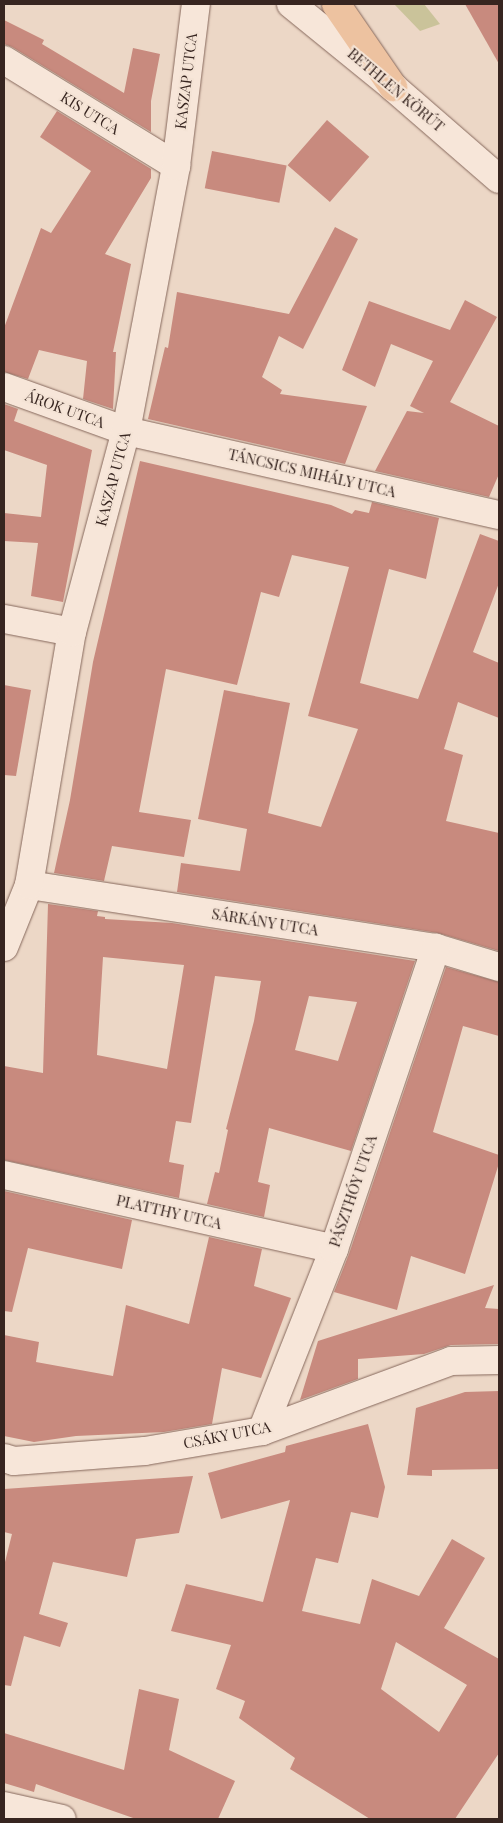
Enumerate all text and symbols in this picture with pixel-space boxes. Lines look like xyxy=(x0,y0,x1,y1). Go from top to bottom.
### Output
street label: KASZAP UTCA xyxy=(171,32,201,130)
street label: BETHLEN KÖRÚT xyxy=(344,44,448,136)
street label: KIS UTCA xyxy=(57,88,123,138)
street label: ÁROK UTCA xyxy=(23,386,107,432)
street label: KASZAP UTCA xyxy=(92,430,134,528)
street label: TÁNCSICS MIHÁLY UTCA xyxy=(226,445,398,501)
street label: SÁRKÁNY UTCA xyxy=(210,905,320,939)
street label: PÁSZTHÓY UTCA xyxy=(325,1132,381,1250)
street label: PLATTHY UTCA xyxy=(114,1191,224,1233)
street label: CSÁKY UTCA xyxy=(181,1418,273,1452)

